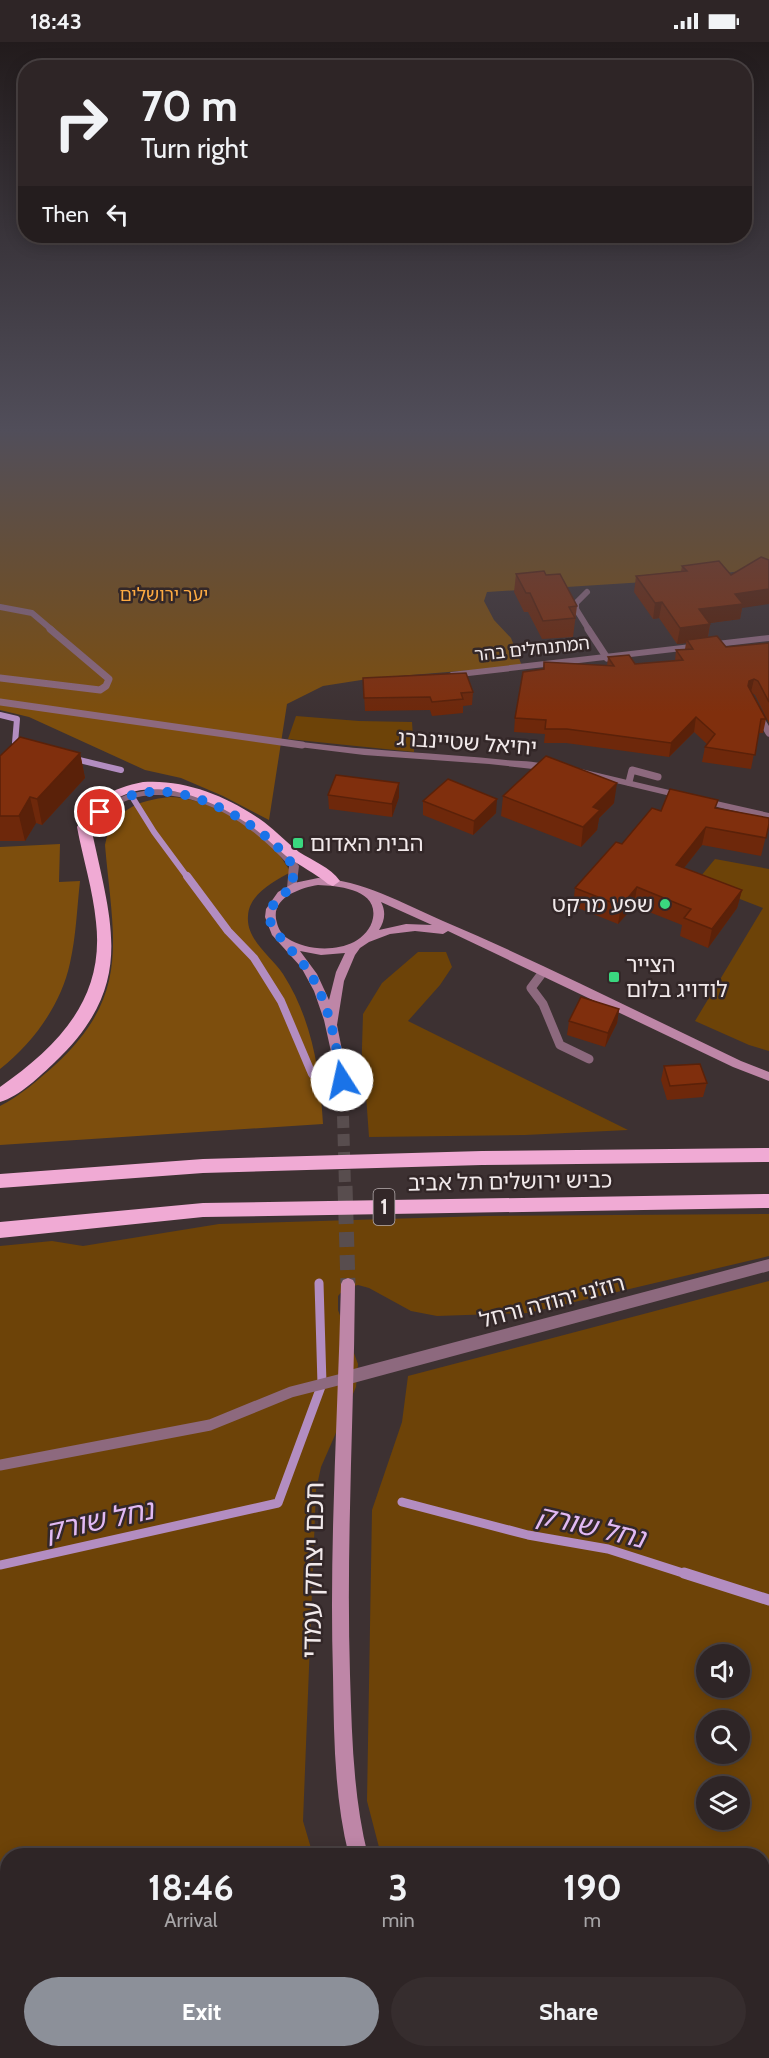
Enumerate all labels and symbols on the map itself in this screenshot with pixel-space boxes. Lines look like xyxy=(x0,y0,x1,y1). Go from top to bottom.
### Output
park label: יער ירושלים xyxy=(120,584,208,606)
street label: המתנחלים בהר xyxy=(473,632,591,666)
street label: יחיאל שטיינברג xyxy=(396,724,538,761)
pin xyxy=(74,786,125,837)
place label: הבית האדום xyxy=(310,830,424,857)
marker: הבית האדום xyxy=(291,836,305,850)
place label: שפע מרקט xyxy=(552,891,653,918)
marker: שפע מרקט xyxy=(658,897,672,911)
place label: הצייר לודויג בלום xyxy=(626,951,728,1003)
marker: הצייר לודויג בלום xyxy=(607,970,621,984)
position arrow xyxy=(310,1048,374,1112)
street label: כביש ירושלים תל אביב xyxy=(408,1166,613,1197)
road number: 1 xyxy=(374,1189,394,1225)
street label: רוז'ני יהודה ורחל xyxy=(477,1269,628,1334)
street label: חכם יצחק עמדי xyxy=(294,1481,331,1659)
water label: נחל שורק xyxy=(42,1491,159,1548)
water label: נחל שורק xyxy=(533,1497,651,1555)

